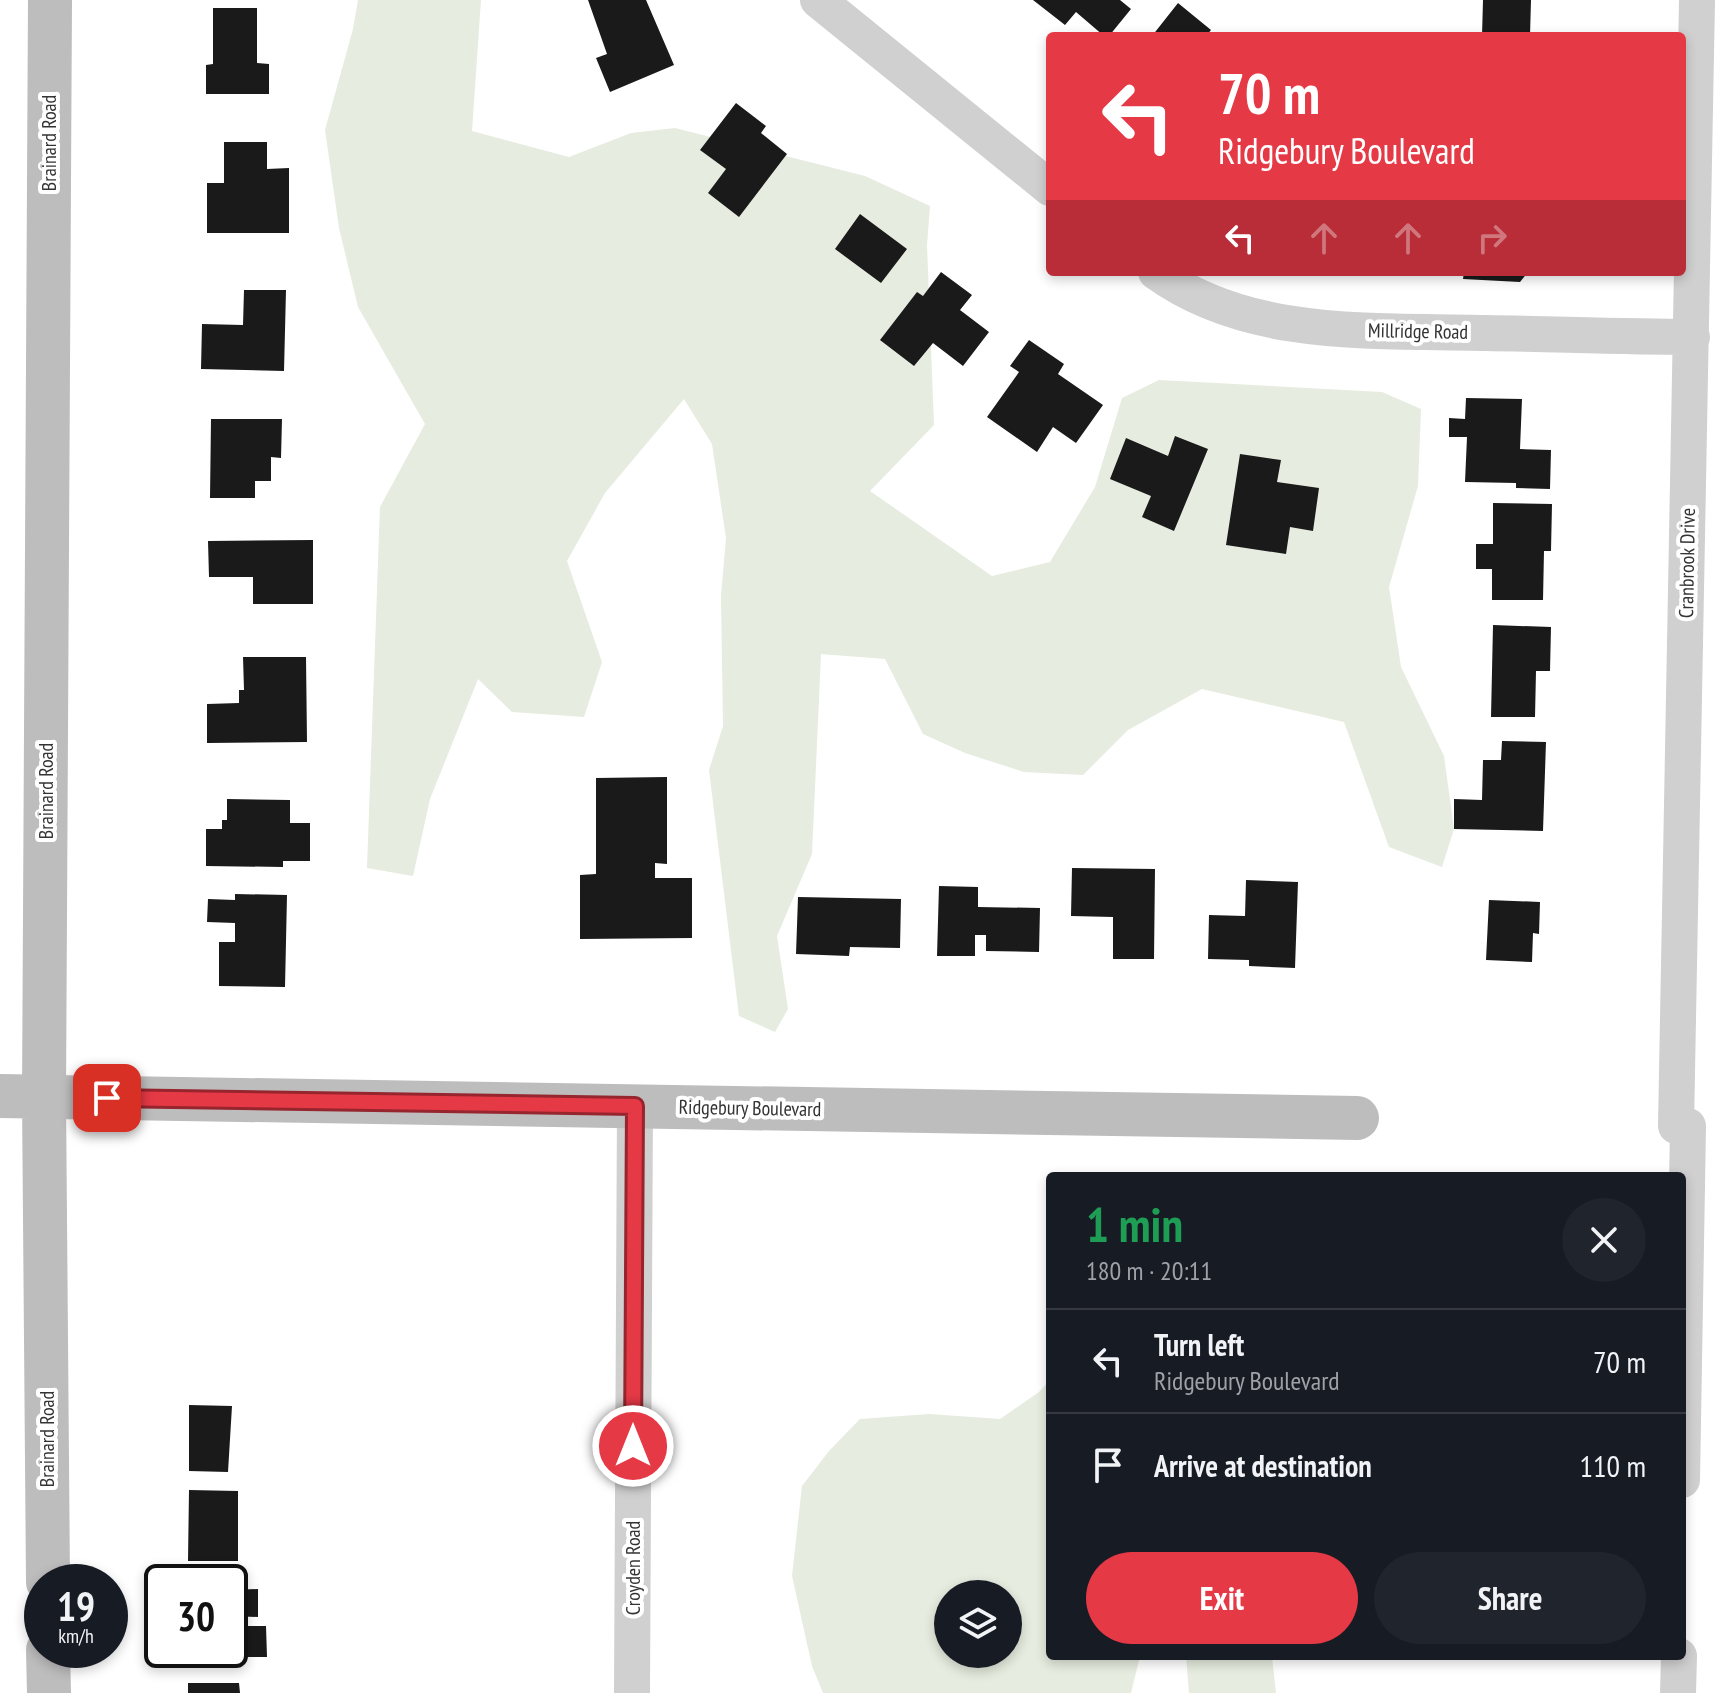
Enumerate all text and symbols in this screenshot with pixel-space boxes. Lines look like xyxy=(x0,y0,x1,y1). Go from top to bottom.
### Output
text: 70 m xyxy=(1218,57,1320,129)
icon: left xyxy=(1086,64,1190,168)
street label: Brainard Road xyxy=(36,95,62,191)
text: Ridgebury Boulevard xyxy=(1218,127,1475,174)
icon: left xyxy=(1218,216,1262,260)
icon: ahead xyxy=(1302,216,1346,260)
icon: ahead xyxy=(1386,216,1430,260)
icon: right xyxy=(1470,216,1514,260)
street label: Millridge Road xyxy=(1368,317,1468,345)
street label: Cranbrook Drive xyxy=(1673,508,1701,618)
street label: Brainard Road xyxy=(33,743,59,839)
pin xyxy=(73,1064,141,1132)
icon: arrive xyxy=(85,1076,129,1120)
street label: Ridgebury Boulevard xyxy=(678,1094,822,1122)
text: 1 min xyxy=(1086,1193,1183,1255)
button: close xyxy=(1562,1198,1646,1282)
text: 180 m · 20:11 xyxy=(1086,1254,1212,1287)
text: Turn left xyxy=(1154,1325,1244,1364)
icon: left xyxy=(1086,1339,1130,1383)
text: 70 m xyxy=(1593,1342,1646,1381)
text: Ridgebury Boulevard xyxy=(1154,1364,1340,1397)
street label: Brainard Road xyxy=(34,1391,60,1487)
position arrow xyxy=(591,1404,675,1488)
icon: arrive xyxy=(1086,1443,1130,1487)
text: Arrive at destination xyxy=(1154,1446,1372,1485)
text: 110 m xyxy=(1580,1446,1646,1485)
street label: Croyden Road xyxy=(620,1521,646,1615)
button: Exit xyxy=(1086,1552,1358,1644)
button: Share xyxy=(1374,1552,1646,1644)
speed limit sign: 30 xyxy=(144,1564,248,1668)
text: 19 xyxy=(57,1580,95,1632)
map controls xyxy=(934,1580,1022,1668)
button: layers xyxy=(934,1580,1022,1668)
text: km/h xyxy=(58,1623,94,1649)

